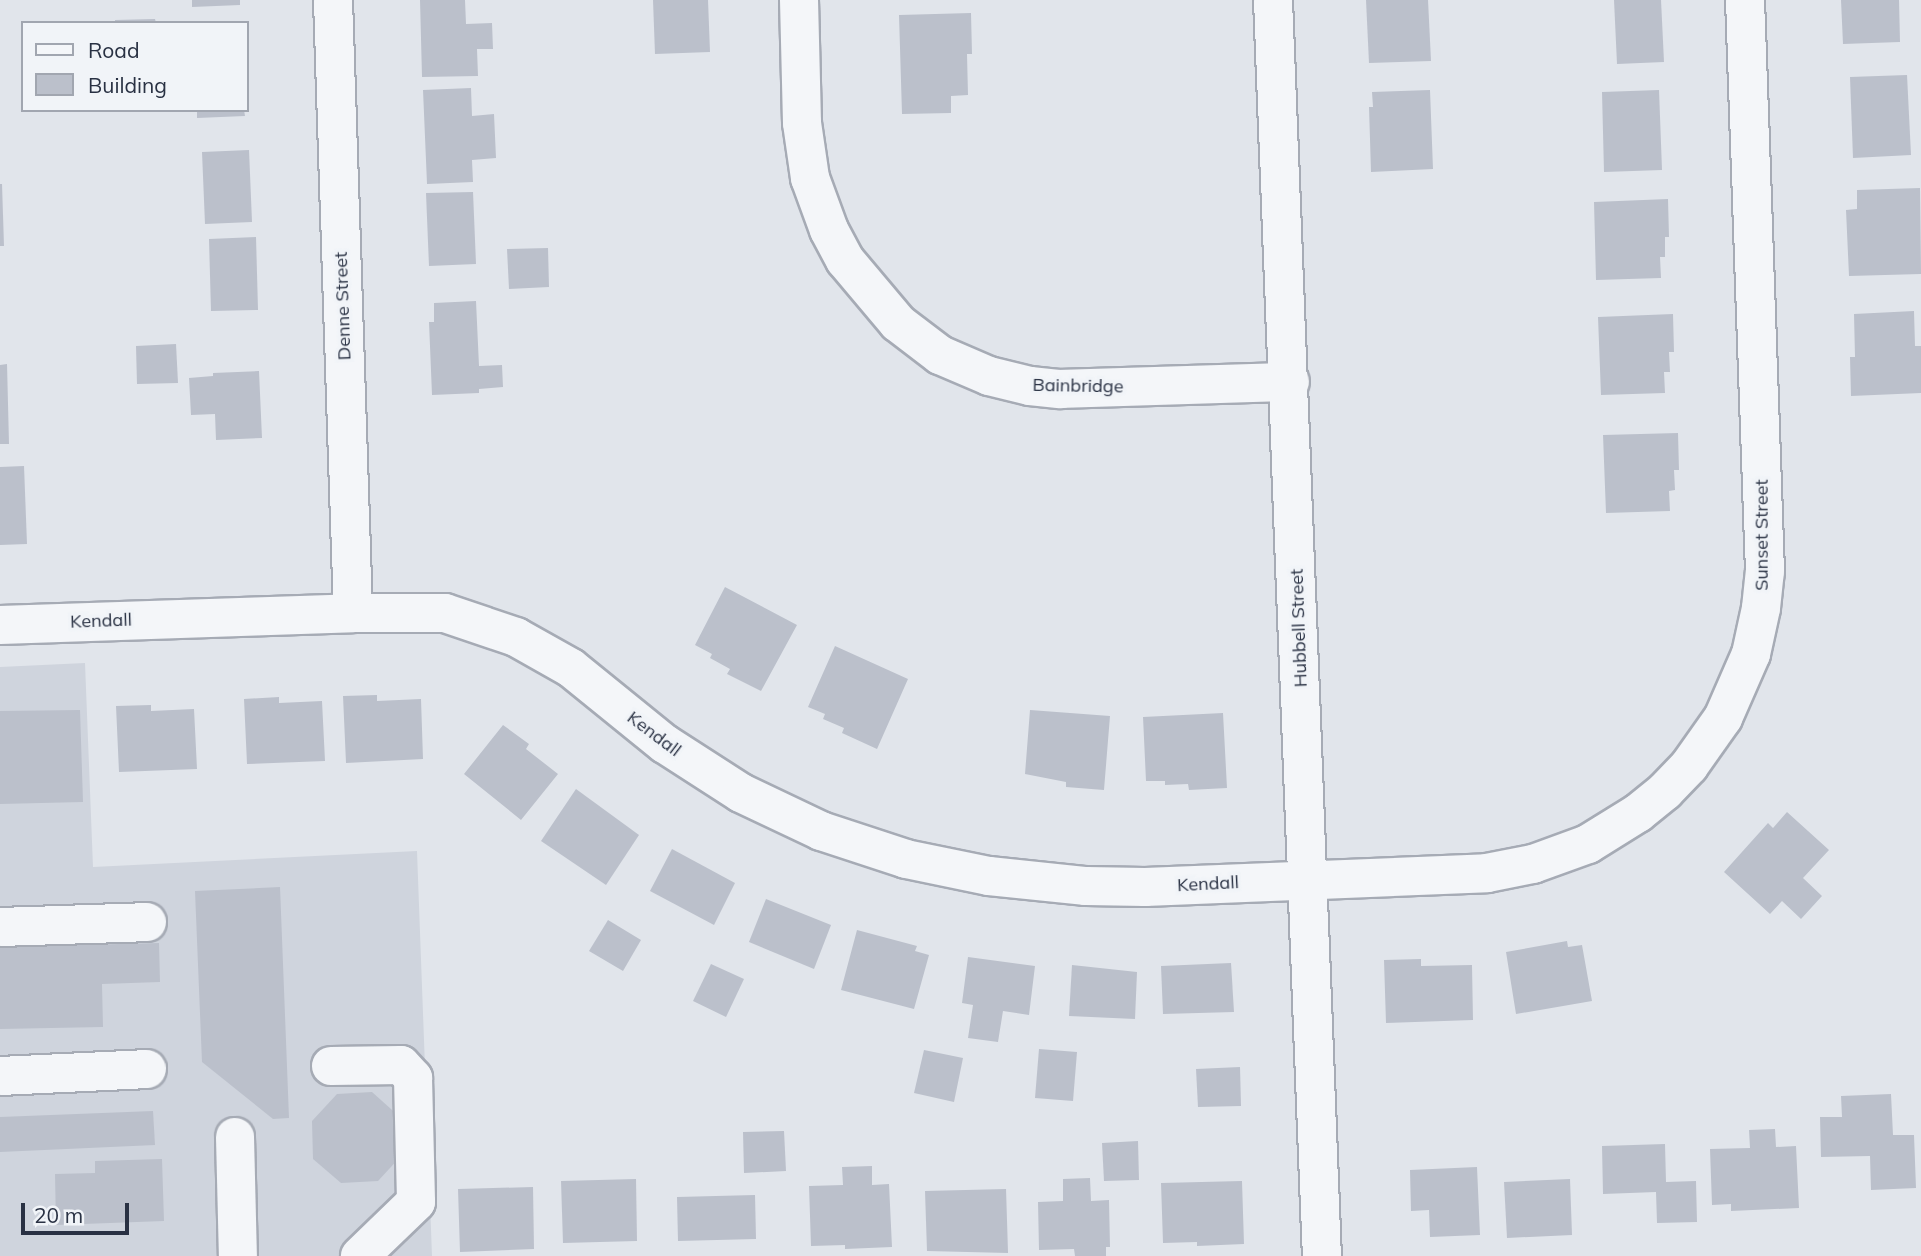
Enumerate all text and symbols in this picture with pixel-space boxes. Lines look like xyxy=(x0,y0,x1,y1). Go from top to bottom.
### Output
legend xyxy=(21,21,248,112)
text: Road xyxy=(88,37,139,63)
text: Building xyxy=(88,72,167,98)
street label: Denne Street xyxy=(330,251,356,361)
street label: Bainbridge xyxy=(1032,374,1124,398)
street label: Sunset Street xyxy=(1751,479,1773,591)
street label: Hubbell Street xyxy=(1286,568,1312,688)
street label: Kendall xyxy=(70,609,132,633)
street label: Kendall xyxy=(623,707,685,761)
street label: Kendall xyxy=(1177,872,1239,896)
scale bar xyxy=(24,1190,133,1234)
text: 20 m xyxy=(34,1202,83,1228)

